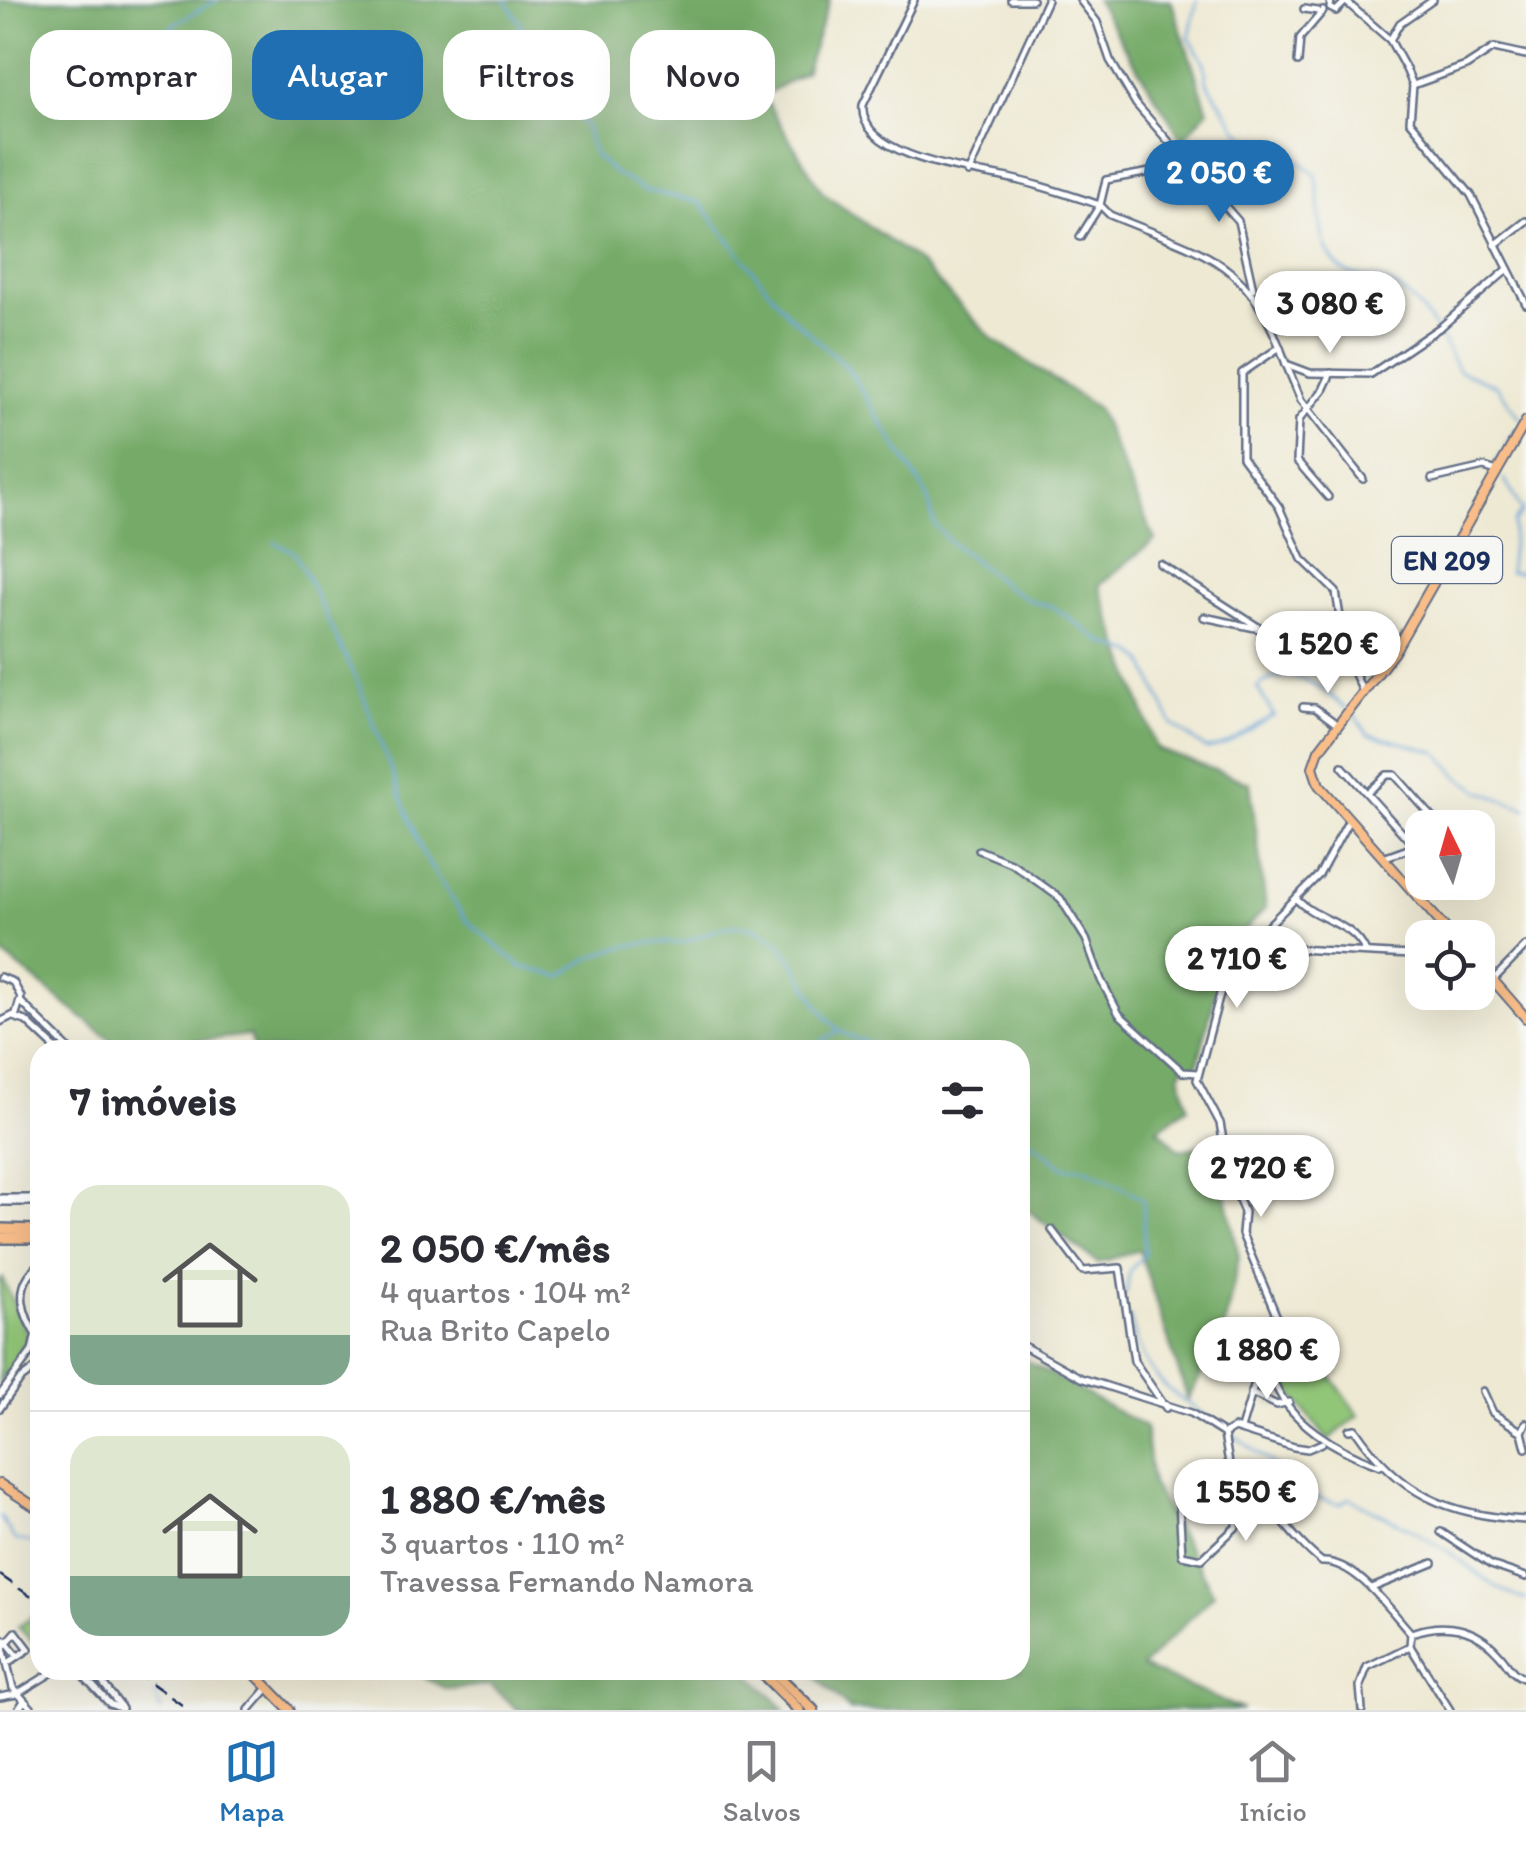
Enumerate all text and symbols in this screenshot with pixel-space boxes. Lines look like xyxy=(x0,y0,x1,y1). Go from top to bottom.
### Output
chip: Comprar xyxy=(30,30,232,120)
chip: Alugar xyxy=(252,30,423,120)
chip: Filtros xyxy=(443,30,610,120)
chip: Novo xyxy=(630,30,775,120)
pin: 2 050 € xyxy=(1127,140,1311,225)
text: 2 050 € xyxy=(1166,153,1272,191)
pin: 3 080 € xyxy=(1238,271,1422,356)
text: 3 080 € xyxy=(1276,284,1384,322)
road number: EN 209 xyxy=(1392,537,1502,583)
pin: 1 520 € xyxy=(1236,611,1420,696)
text: 1 520 € xyxy=(1278,624,1378,662)
north arrow xyxy=(1405,810,1495,900)
map controls xyxy=(1405,810,1495,1010)
button: locate xyxy=(1405,920,1495,1010)
pin: 2 710 € xyxy=(1145,926,1329,1011)
text: 2 710 € xyxy=(1187,939,1287,977)
icon: filters xyxy=(935,1073,990,1128)
text: 7 imóveis xyxy=(70,1075,237,1126)
pin: 2 720 € xyxy=(1169,1135,1353,1220)
text: 2 720 € xyxy=(1210,1148,1312,1186)
text: 2 050 €/mês xyxy=(380,1222,611,1273)
icon: home xyxy=(150,1225,270,1345)
text: 4 quartos · 104 m² xyxy=(380,1273,631,1311)
text: Rua Brito Capelo xyxy=(380,1311,611,1349)
pin: 1 880 € xyxy=(1175,1317,1359,1402)
text: 1 880 € xyxy=(1216,1330,1318,1368)
pin: 1 550 € xyxy=(1154,1459,1338,1544)
text: 1 550 € xyxy=(1196,1472,1296,1510)
text: 1 880 €/mês xyxy=(380,1473,606,1524)
icon: home xyxy=(150,1476,270,1596)
text: 3 quartos · 110 m² xyxy=(380,1524,625,1562)
text: Travessa Fernando Namora xyxy=(380,1562,754,1600)
tab: Mapa xyxy=(219,1734,284,1828)
tab: Salvos xyxy=(723,1734,801,1828)
tab: Início xyxy=(1239,1734,1307,1828)

